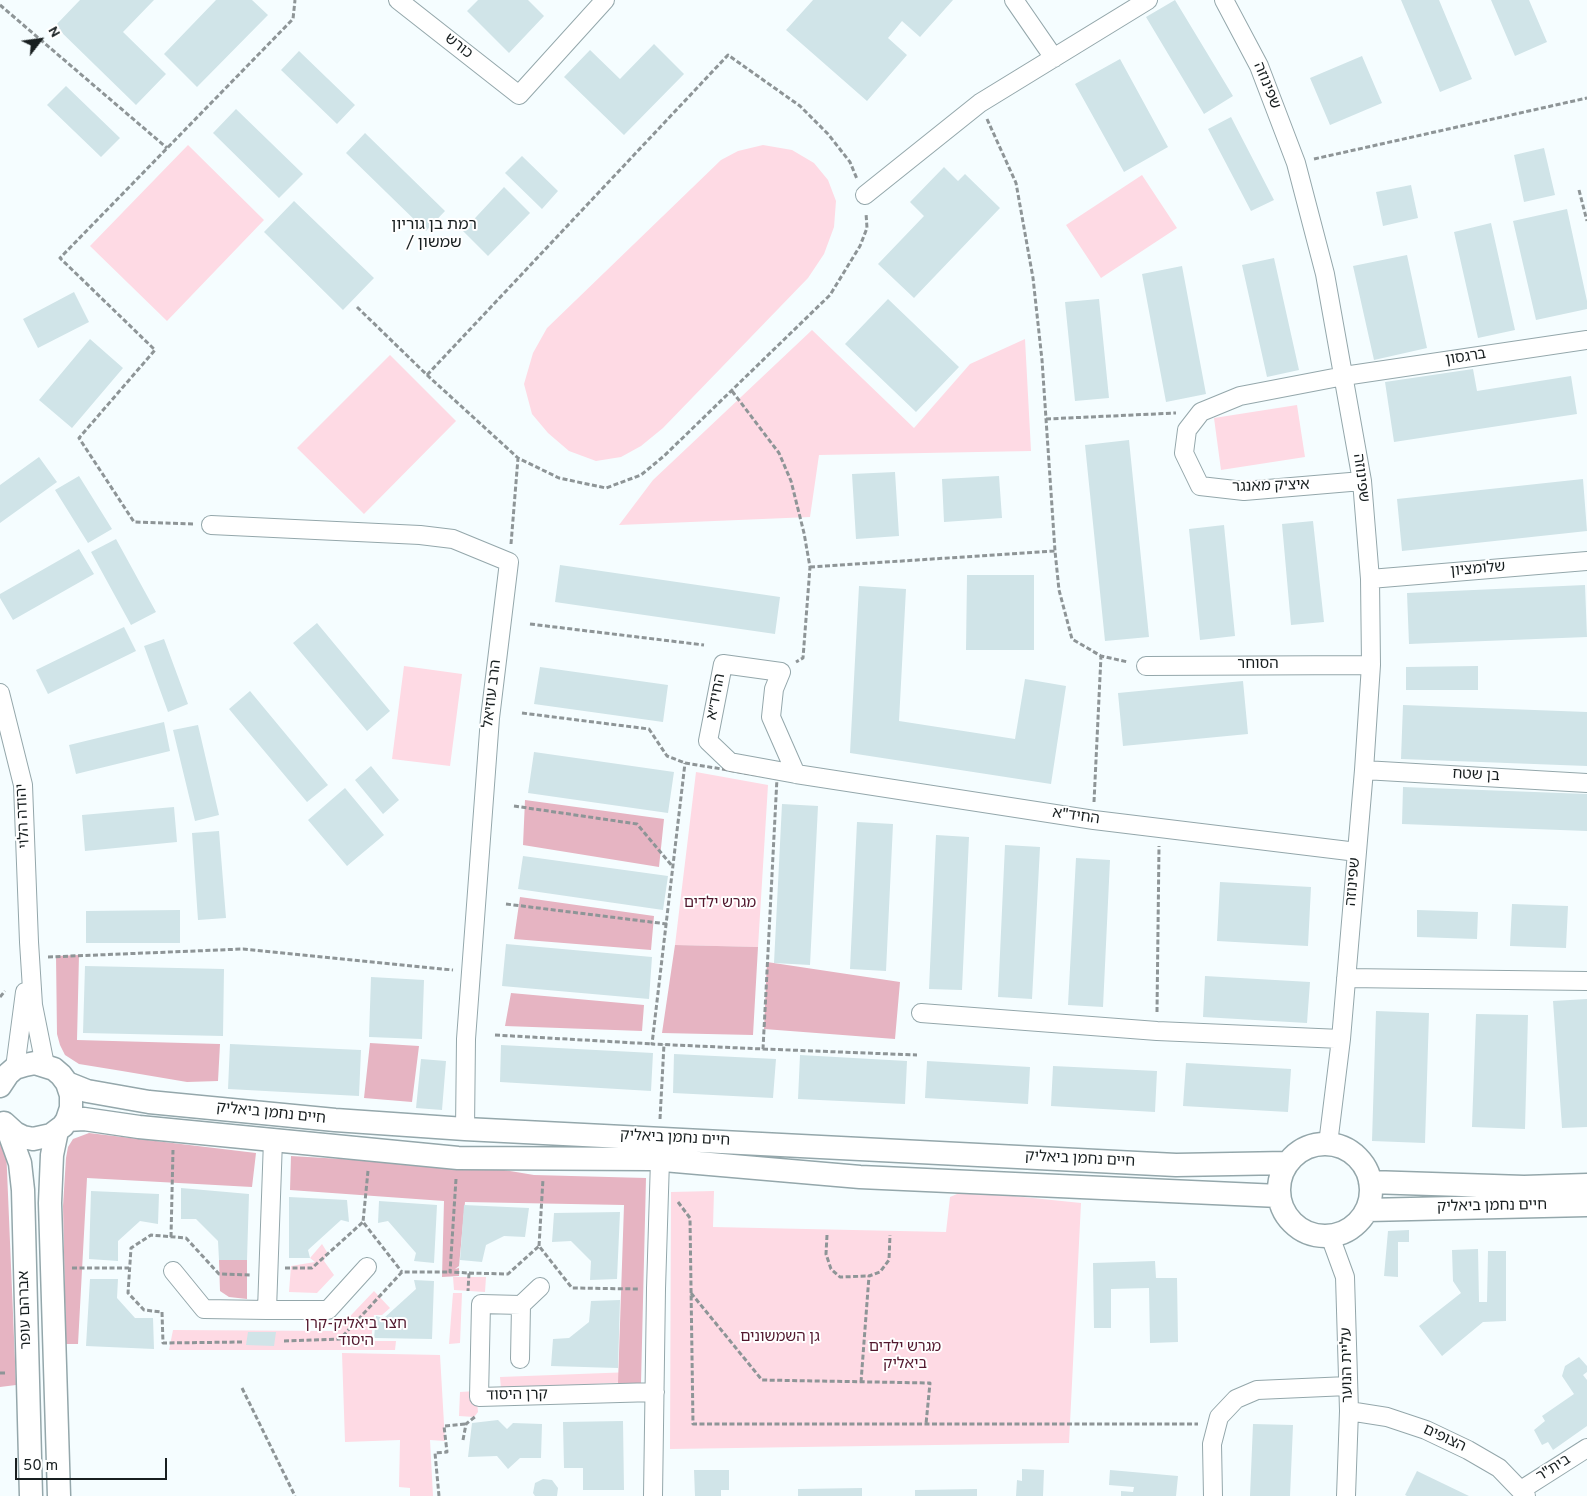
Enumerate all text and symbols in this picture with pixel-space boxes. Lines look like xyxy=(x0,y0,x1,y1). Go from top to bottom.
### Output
north arrow xyxy=(15,15,65,65)
text: N xyxy=(44,24,63,41)
street label: כורש xyxy=(440,30,476,64)
street label: שפינוזה xyxy=(1249,60,1283,112)
district label: רמת בן גוריון / שמשון xyxy=(391,216,477,254)
street label: ברגסון xyxy=(1444,346,1488,370)
street label: שפינוזה xyxy=(1348,453,1372,503)
street label: איציק מאנגר xyxy=(1232,477,1310,497)
street label: שלומציון xyxy=(1450,559,1506,581)
street label: הסוחר xyxy=(1237,656,1279,674)
street label: הרב עוזיאל xyxy=(480,659,506,729)
street label: החיד״א xyxy=(704,672,730,722)
street label: בן שטח xyxy=(1452,766,1500,786)
street label: יהודה הלוי xyxy=(13,783,35,849)
street label: החיד"א xyxy=(1051,805,1101,829)
street label: שפינוזה xyxy=(1343,857,1365,907)
park label: מגרש ילדים xyxy=(684,895,756,913)
street label: חיים נחמן ביאליק xyxy=(215,1099,327,1129)
street label: חיים נחמן ביאליק xyxy=(620,1127,730,1151)
street label: חיים נחמן ביאליק xyxy=(1025,1148,1135,1172)
street label: חיים נחמן ביאליק xyxy=(1437,1197,1547,1217)
street label: אברהם עופר xyxy=(16,1270,36,1350)
park label: חצר ביאליק-קרן היסוד xyxy=(305,1316,407,1351)
street label: עליית הנוער xyxy=(1338,1327,1358,1403)
park label: גן השמשונים xyxy=(740,1329,820,1347)
park label: מגרש ילדים ביאליק xyxy=(869,1339,941,1374)
street label: קרן היסוד xyxy=(486,1386,548,1406)
street label: הצופים xyxy=(1420,1421,1468,1457)
scale bar xyxy=(18,1448,170,1480)
street label: בית"ר xyxy=(1534,1452,1574,1486)
text: 50 m xyxy=(23,1457,58,1476)

